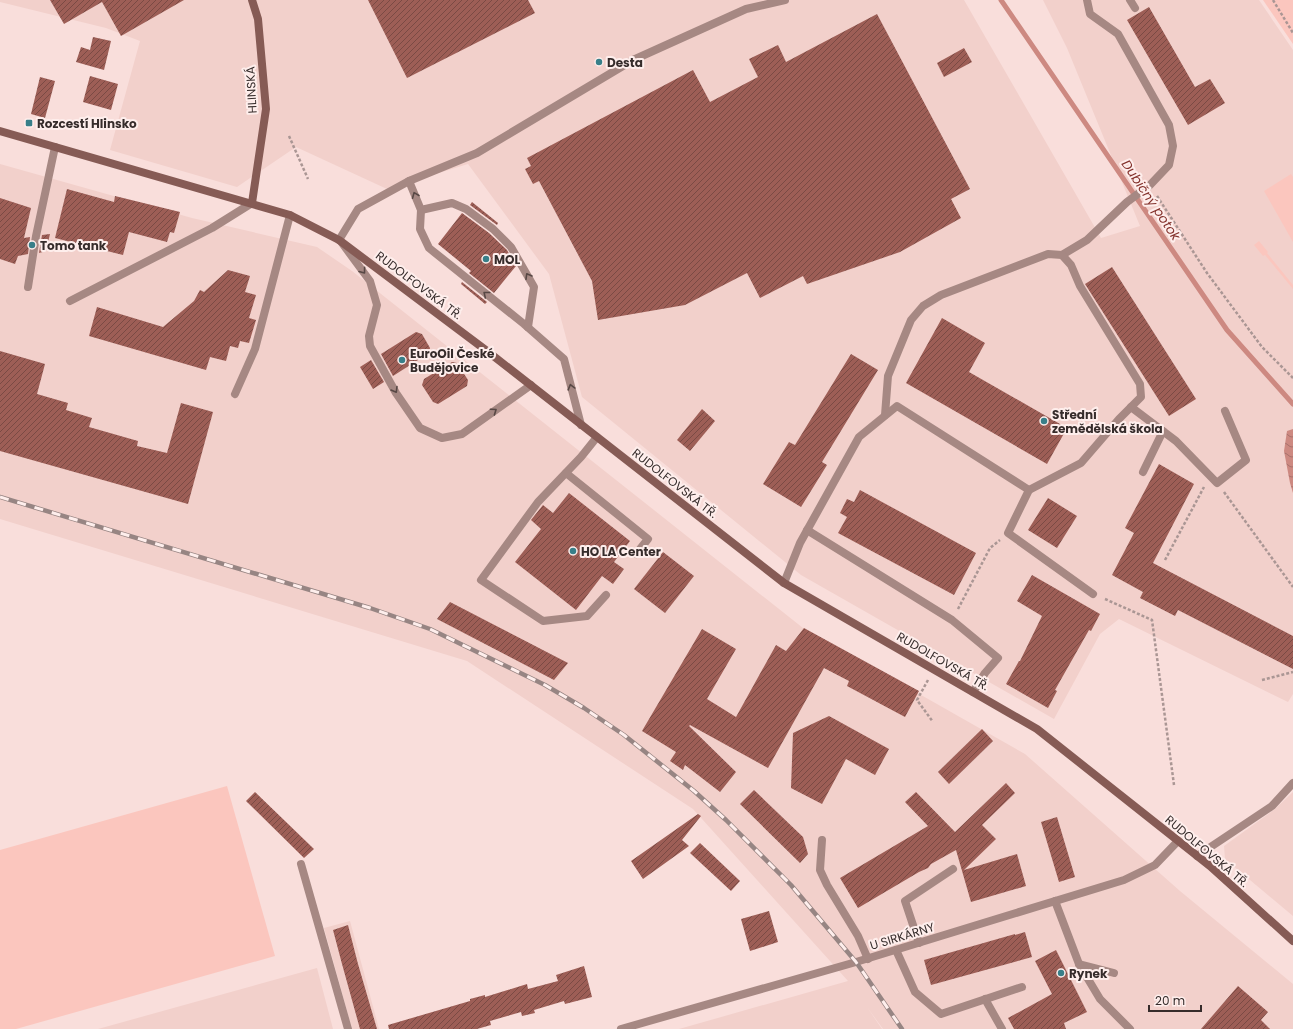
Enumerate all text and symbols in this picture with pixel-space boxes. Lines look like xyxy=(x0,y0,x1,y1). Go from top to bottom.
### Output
place label: Desta xyxy=(607,54,643,71)
marker: Desta xyxy=(594,57,604,67)
street label: HLINSKÁ xyxy=(241,66,261,114)
place label: Rozcestí Hlinsko xyxy=(37,115,137,132)
marker: Rozcestí Hlinsko xyxy=(24,118,34,128)
water label: Dubičný potok xyxy=(1117,156,1186,245)
one-way arrow xyxy=(411,191,419,198)
place label: Tomo tank xyxy=(40,237,107,254)
marker: Tomo tank xyxy=(27,240,37,250)
street label: RUDOLFOVSKÁ TŘ. xyxy=(372,247,466,323)
place label: MOL xyxy=(494,251,520,268)
marker: MOL xyxy=(481,254,491,264)
one-way arrow xyxy=(358,266,365,273)
one-way arrow xyxy=(525,273,532,280)
one-way arrow xyxy=(484,291,491,298)
place label: EuroOil České Budějovice xyxy=(410,345,495,376)
marker: EuroOil České Budějovice xyxy=(397,355,407,365)
one-way arrow xyxy=(567,384,575,390)
one-way arrow xyxy=(390,386,397,393)
place label: Střední zemědělská škola xyxy=(1052,406,1163,437)
one-way arrow xyxy=(490,409,497,416)
marker: Střední zemědělská škola xyxy=(1039,416,1049,426)
street label: RUDOLFOVSKÁ TŘ. xyxy=(629,444,721,522)
place label: HO LA Center xyxy=(581,543,661,560)
marker: HO LA Center xyxy=(568,546,578,556)
street label: RUDOLFOVSKÁ TŘ. xyxy=(894,628,992,694)
street label: RUDOLFOVSKÁ TŘ. xyxy=(1162,811,1252,891)
street label: U SIRKÁRNY xyxy=(868,918,936,954)
place label: Rynek xyxy=(1069,965,1108,982)
marker: Rynek xyxy=(1056,968,1066,978)
scale bar xyxy=(1149,987,1201,1013)
text: 20 m xyxy=(1155,992,1185,1009)

